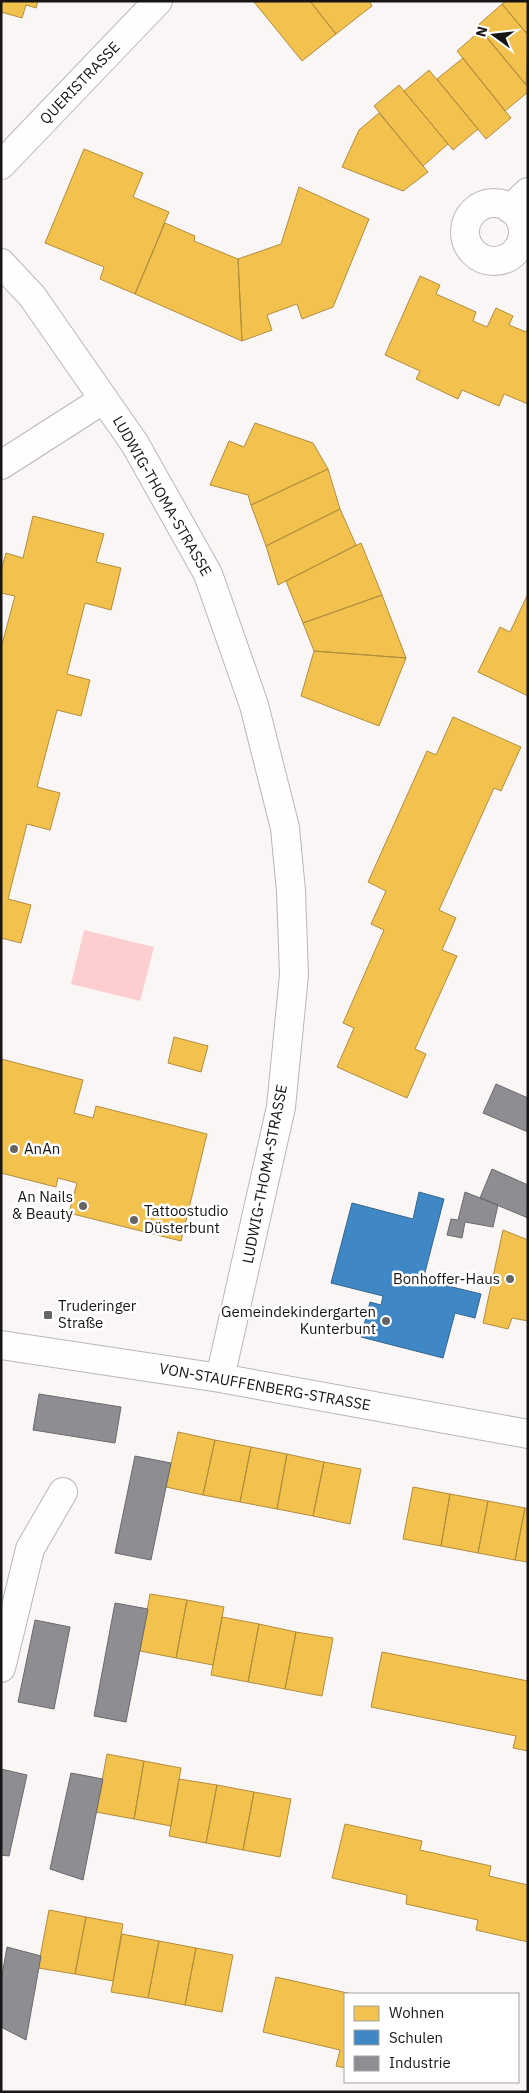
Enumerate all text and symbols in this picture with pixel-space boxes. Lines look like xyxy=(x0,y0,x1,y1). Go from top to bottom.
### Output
north arrow xyxy=(469,10,519,60)
text: N xyxy=(471,24,491,39)
street label: QUERISTRASSE xyxy=(35,37,124,128)
street label: LUDWIG-THOMA-STRASSE xyxy=(109,412,216,579)
street label: LUDWIG-THOMA-STRASSE xyxy=(238,1083,291,1265)
place label: AnAn xyxy=(24,1139,60,1158)
marker: AnAn xyxy=(8,1143,20,1155)
place label: An Nails & Beauty xyxy=(12,1187,74,1223)
marker: An Nails & Beauty xyxy=(77,1200,89,1212)
place label: Tattoostudio Düsterbunt xyxy=(144,1201,229,1237)
marker: Tattoostudio Düsterbunt xyxy=(128,1214,140,1226)
place label: Bonhoffer-Haus xyxy=(393,1269,500,1288)
marker: Bonhoffer-Haus xyxy=(504,1273,516,1285)
place label: Truderinger Straße xyxy=(58,1296,137,1332)
place label: Gemeindekindergarten Kunterbunt xyxy=(221,1302,376,1338)
marker: Truderinger Straße xyxy=(42,1309,54,1321)
marker: Gemeindekindergarten Kunterbunt xyxy=(380,1315,392,1327)
street label: VON-STAUFFENBERG-STRASSE xyxy=(158,1359,372,1414)
legend xyxy=(344,1993,519,2083)
text: Wohnen xyxy=(389,2003,444,2022)
text: Schulen xyxy=(389,2028,443,2047)
text: Industrie xyxy=(389,2053,451,2072)

